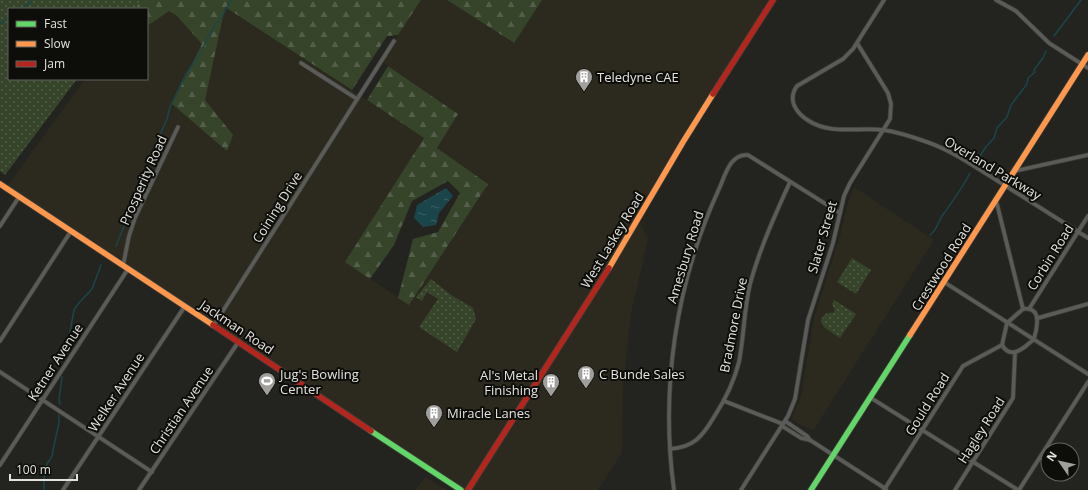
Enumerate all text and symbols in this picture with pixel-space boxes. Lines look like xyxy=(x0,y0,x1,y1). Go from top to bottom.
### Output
legend xyxy=(8,8,148,80)
text: Fast xyxy=(44,15,67,32)
text: Slow xyxy=(44,35,71,52)
text: Jam xyxy=(43,55,65,72)
building icon: Teledyne CAE xyxy=(574,67,594,92)
place label: Teledyne CAE xyxy=(597,68,679,86)
street label: Prosperity Road xyxy=(115,132,171,228)
street label: Overland Parkway xyxy=(941,132,1045,204)
street label: Coining Drive xyxy=(248,168,306,246)
street label: West Laskey Road xyxy=(576,189,648,291)
street label: Slater Street xyxy=(803,198,841,275)
street label: Amesbury Road xyxy=(662,209,708,305)
street label: Crestwood Road xyxy=(907,220,975,314)
street label: Corbin Road xyxy=(1023,220,1077,294)
street label: Bradmore Drive xyxy=(715,276,751,374)
street label: Jackman Road xyxy=(195,295,277,358)
street label: Ketner Avenue xyxy=(23,320,87,404)
street label: Welker Avenue xyxy=(84,349,148,435)
street label: Christian Avenue xyxy=(145,362,217,458)
building icon: C Bunde Sales xyxy=(576,364,596,389)
place label: Jug's Bowling Center xyxy=(278,365,359,398)
place label: C Bunde Sales xyxy=(599,365,685,383)
place label: Al's Metal Finishing xyxy=(480,366,538,399)
street label: Gould Road xyxy=(901,369,953,439)
sports icon: Jug's Bowling Center xyxy=(257,371,277,396)
building icon: Al's Metal Finishing xyxy=(541,372,561,397)
street label: Hagley Road xyxy=(953,393,1009,467)
building icon: Miracle Lanes xyxy=(424,403,444,428)
place label: Miracle Lanes xyxy=(447,404,530,422)
north arrow xyxy=(1040,442,1080,482)
text: N xyxy=(1043,448,1060,464)
scale bar xyxy=(10,456,77,482)
text: 100 m xyxy=(16,461,51,478)

